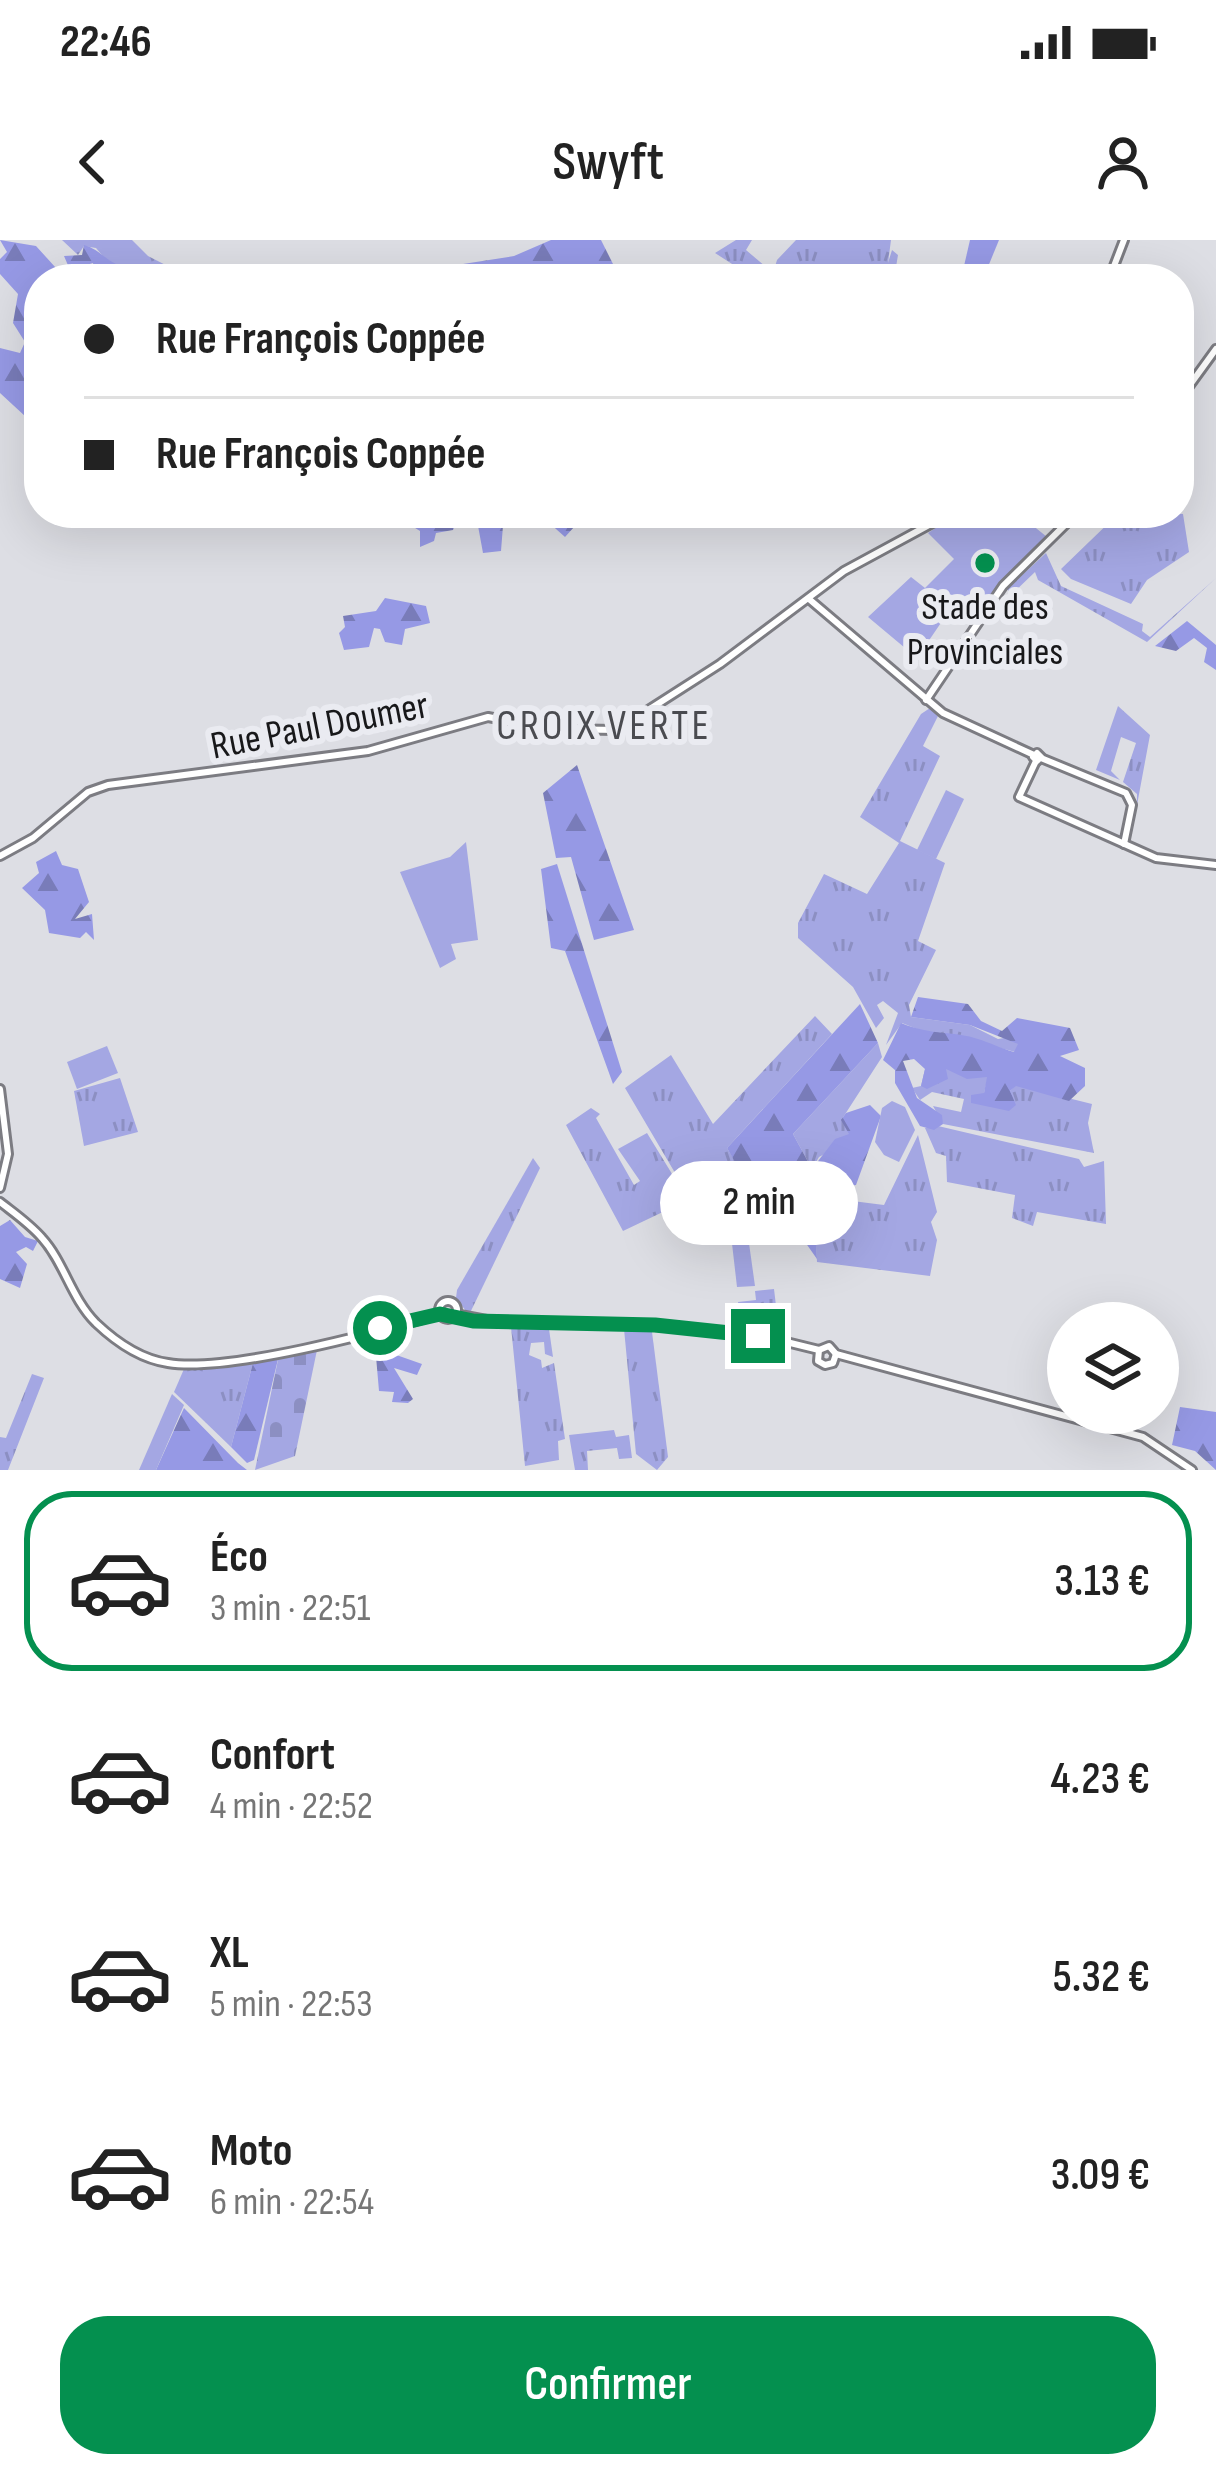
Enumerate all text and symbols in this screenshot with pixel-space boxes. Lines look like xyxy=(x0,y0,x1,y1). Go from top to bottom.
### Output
text: 22:46 xyxy=(60,15,152,70)
icon: back xyxy=(60,129,126,195)
icon: person xyxy=(1090,129,1156,195)
text: Swyft xyxy=(552,130,664,195)
text: Rue François Coppée xyxy=(156,312,486,367)
text: Rue François Coppée xyxy=(156,427,486,482)
marker: Stade des Provinciales xyxy=(972,550,998,576)
place label: Stade des Provinciales xyxy=(907,584,1063,676)
street label: Rue Paul Doumer xyxy=(207,682,432,771)
district label: CROIX VERTE xyxy=(496,701,712,752)
callout: 2 min xyxy=(659,1162,857,1246)
text: 2 min xyxy=(722,1179,796,1226)
route start xyxy=(353,1301,407,1355)
map controls xyxy=(1047,1302,1179,1434)
button: layers xyxy=(1047,1302,1179,1434)
route end xyxy=(731,1309,785,1363)
icon: car xyxy=(66,1527,174,1635)
text: Éco xyxy=(210,1530,268,1585)
text: 3.13 € xyxy=(1054,1554,1150,1609)
text: 3 min · 22:51 xyxy=(210,1585,371,1632)
icon: car xyxy=(66,1725,174,1833)
text: Confort xyxy=(210,1728,335,1783)
text: 4.23 € xyxy=(1050,1752,1150,1807)
text: 4 min · 22:52 xyxy=(210,1783,373,1830)
icon: car xyxy=(66,1923,174,2031)
text: XL xyxy=(210,1926,249,1981)
text: 5.32 € xyxy=(1053,1950,1150,2005)
text: 5 min · 22:53 xyxy=(210,1981,373,2028)
icon: car xyxy=(66,2121,174,2229)
text: Moto xyxy=(210,2124,292,2179)
text: 3.09 € xyxy=(1051,2148,1150,2203)
text: 6 min · 22:54 xyxy=(210,2179,374,2226)
button: Confirmer xyxy=(60,2316,1156,2454)

